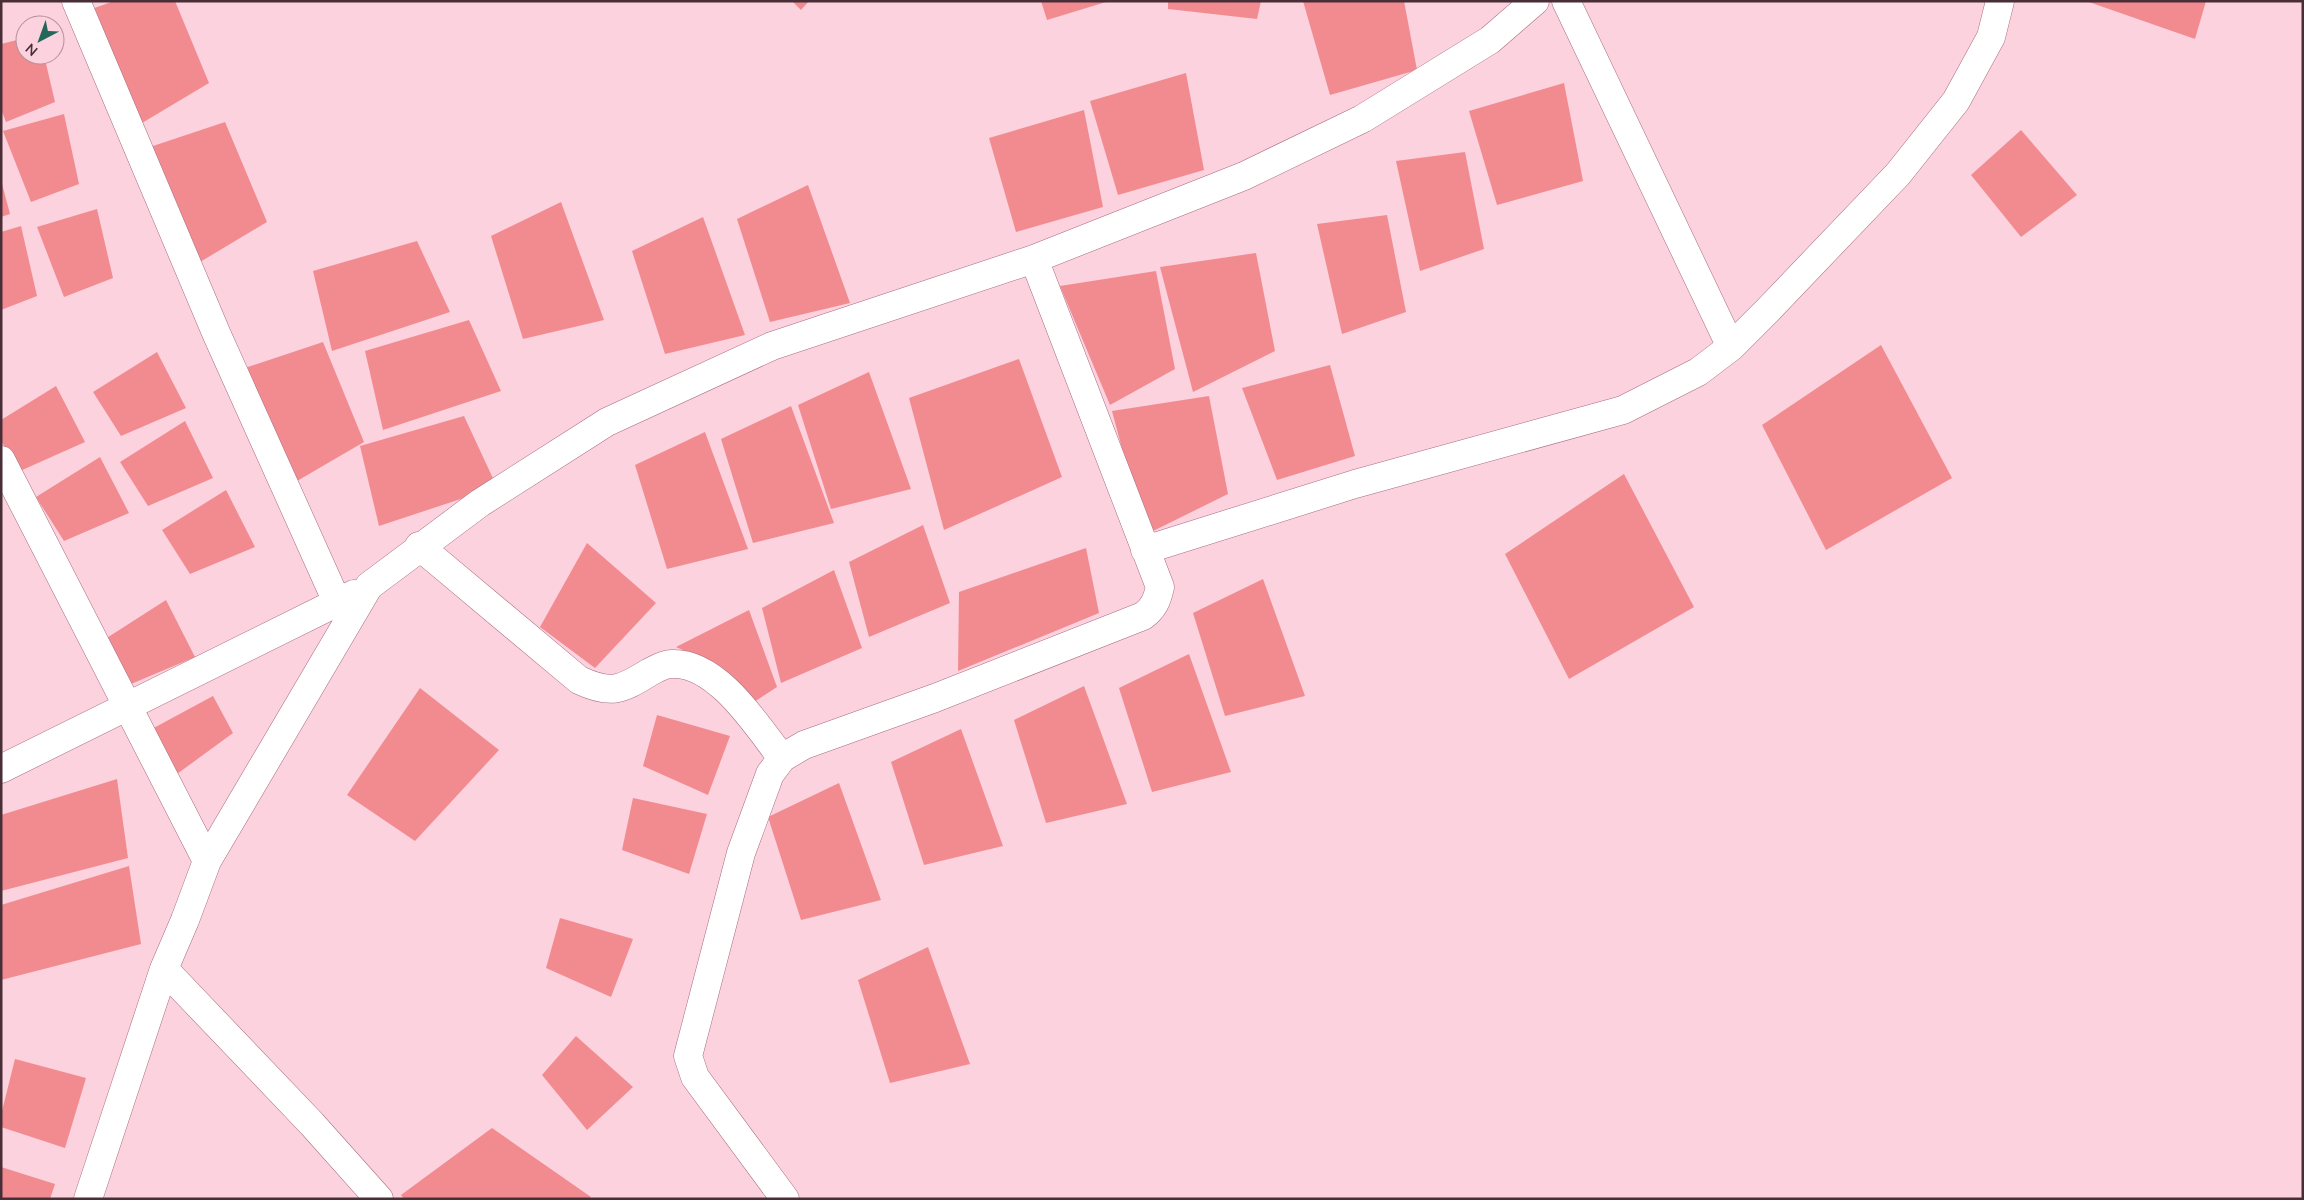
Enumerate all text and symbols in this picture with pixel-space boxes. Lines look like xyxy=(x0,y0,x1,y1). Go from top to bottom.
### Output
north arrow xyxy=(15,15,65,65)
text: N xyxy=(22,40,41,60)

